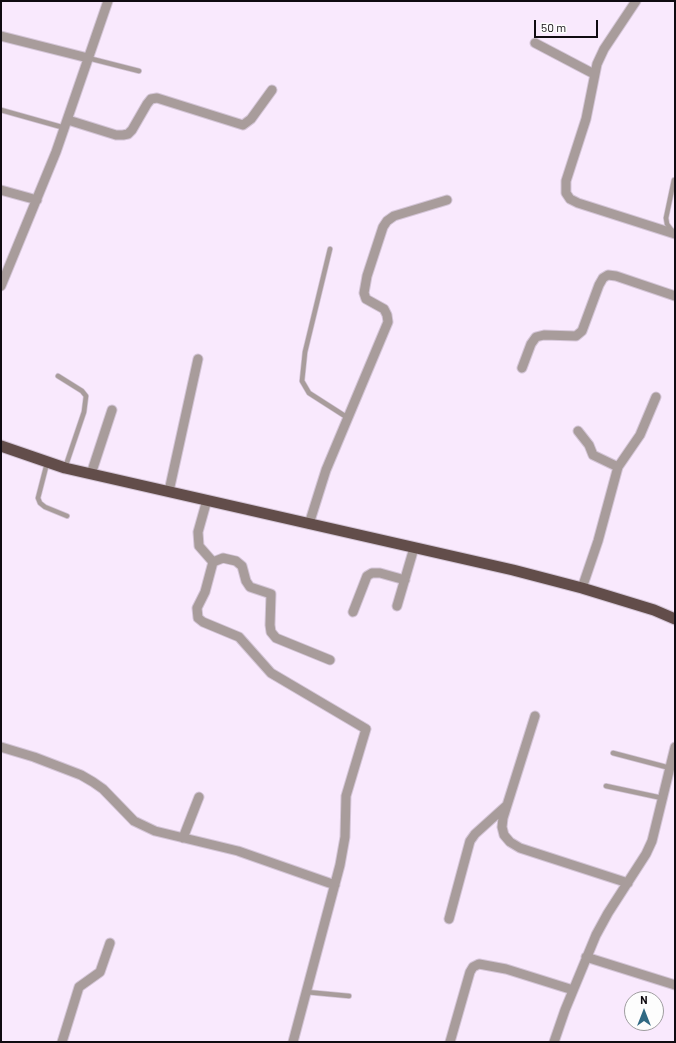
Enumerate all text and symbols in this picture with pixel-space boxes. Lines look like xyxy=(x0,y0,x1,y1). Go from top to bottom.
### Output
scale bar xyxy=(536,12,600,38)
text: 50 m xyxy=(541,20,566,34)
north arrow xyxy=(624,991,664,1031)
text: N xyxy=(640,993,648,1006)

